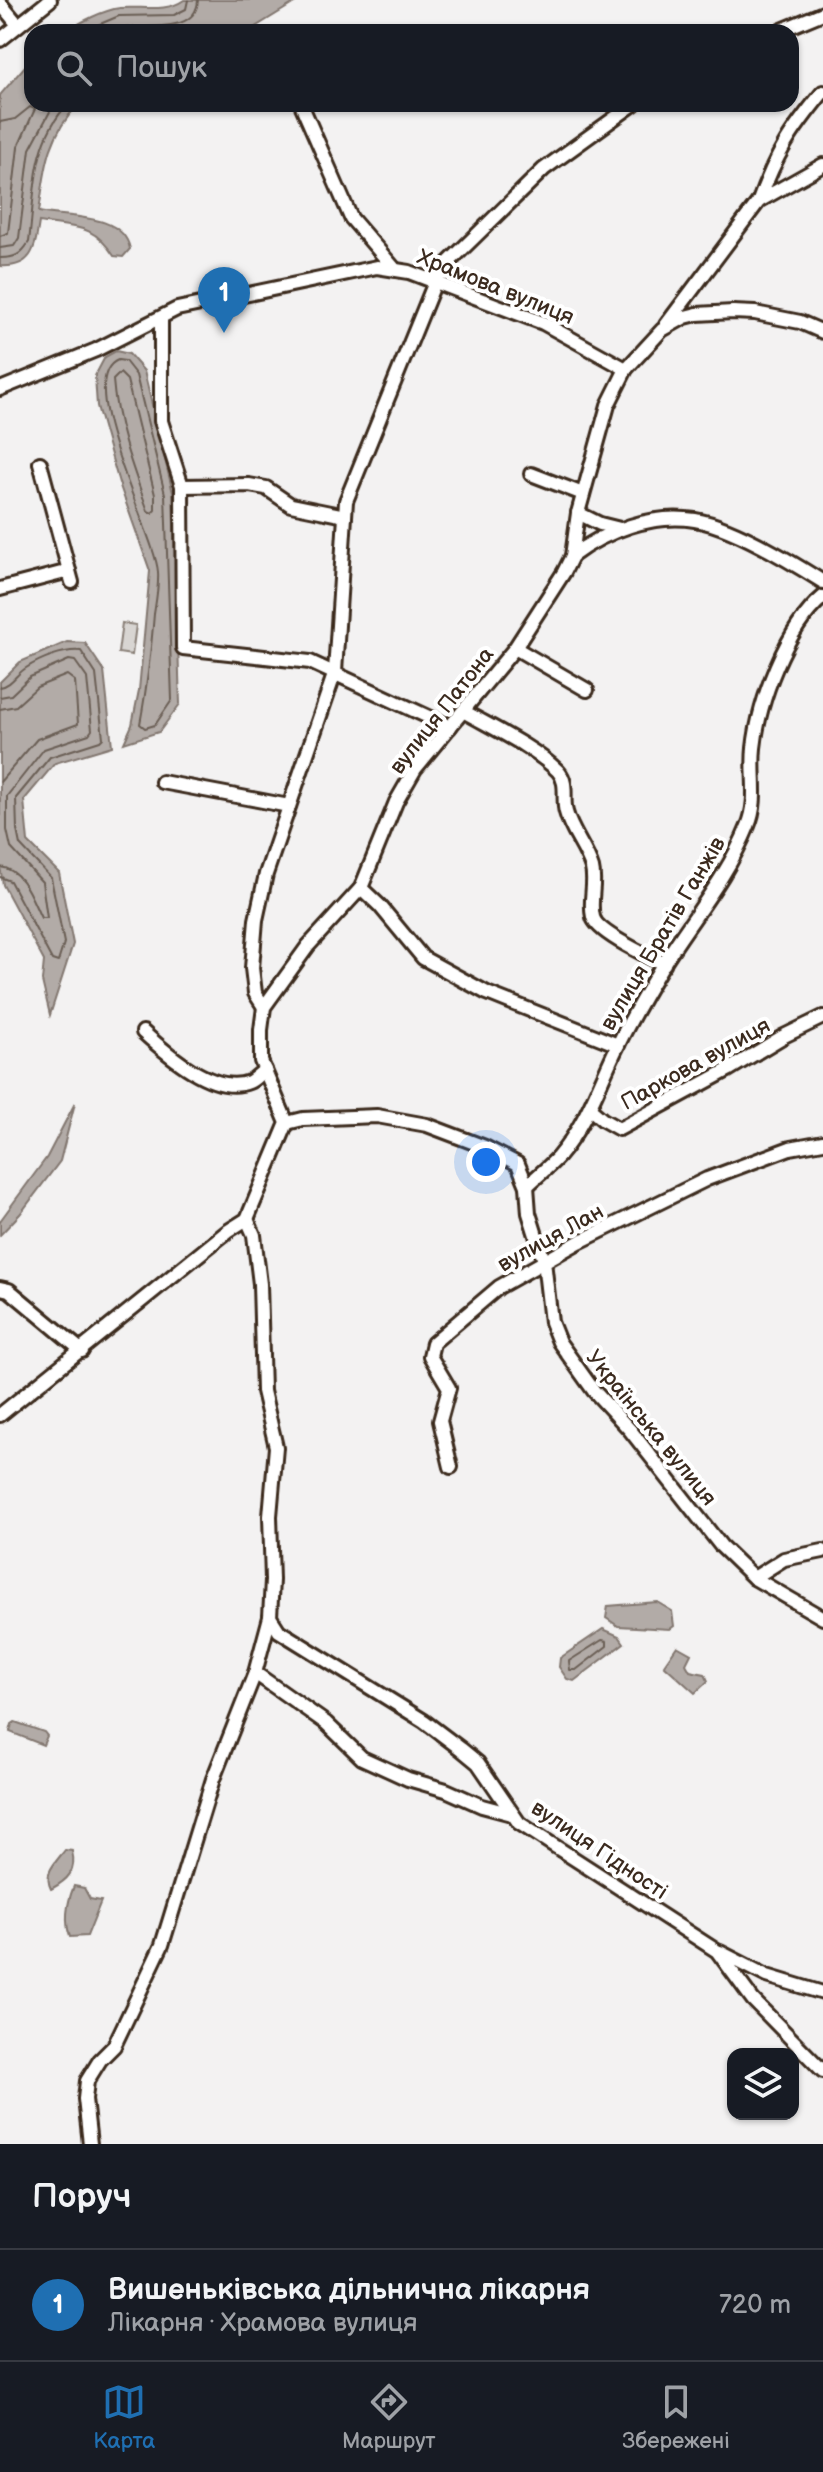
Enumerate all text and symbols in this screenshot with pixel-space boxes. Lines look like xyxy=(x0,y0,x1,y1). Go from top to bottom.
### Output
search box xyxy=(24,24,799,112)
icon: search xyxy=(52,46,96,90)
text: Пошук xyxy=(116,50,207,86)
street label: Храмова вулиця xyxy=(413,244,578,331)
pin: 1 xyxy=(198,267,250,333)
street label: вулиця Патона xyxy=(384,642,500,780)
street label: вулиця Братів Ганжів xyxy=(595,832,732,1035)
street label: Паркова вулиця xyxy=(616,1012,775,1117)
your location xyxy=(466,1142,506,1182)
street label: вулиця Лан xyxy=(493,1198,608,1278)
street label: Українська вулиця xyxy=(580,1345,722,1511)
street label: вулиця Гідності xyxy=(526,1795,673,1906)
map controls xyxy=(727,2048,799,2120)
button: layers xyxy=(727,2048,799,2120)
text: Поруч xyxy=(32,2176,131,2217)
text: Вишеньківська дільнична лікарня xyxy=(108,2272,590,2308)
text: 1 xyxy=(53,2290,63,2321)
text: 720 m xyxy=(719,2290,791,2321)
text: Лікарня · Храмова вулиця xyxy=(108,2308,418,2339)
tab: Карта xyxy=(93,2380,155,2455)
tab: Маршрут xyxy=(342,2380,436,2455)
tab: Збережені xyxy=(622,2380,730,2455)

